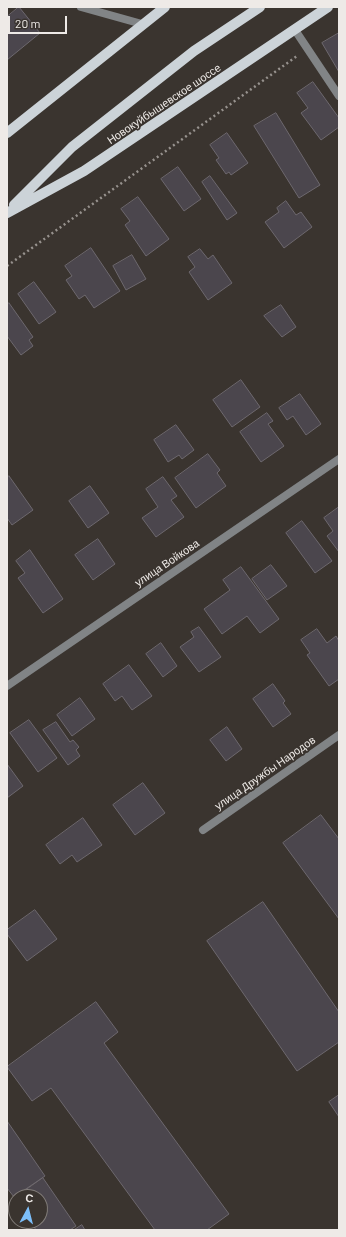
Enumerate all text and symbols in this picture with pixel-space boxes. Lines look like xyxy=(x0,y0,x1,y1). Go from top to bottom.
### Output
scale bar xyxy=(10,8,69,34)
text: 20 m xyxy=(15,16,41,30)
street label: Новокуйбышевское шоссе xyxy=(105,61,223,147)
street label: улица Войкова xyxy=(132,537,202,589)
street label: улица Дружбы Народов xyxy=(212,733,318,813)
north arrow xyxy=(8,1189,48,1229)
text: С xyxy=(25,1191,34,1205)

